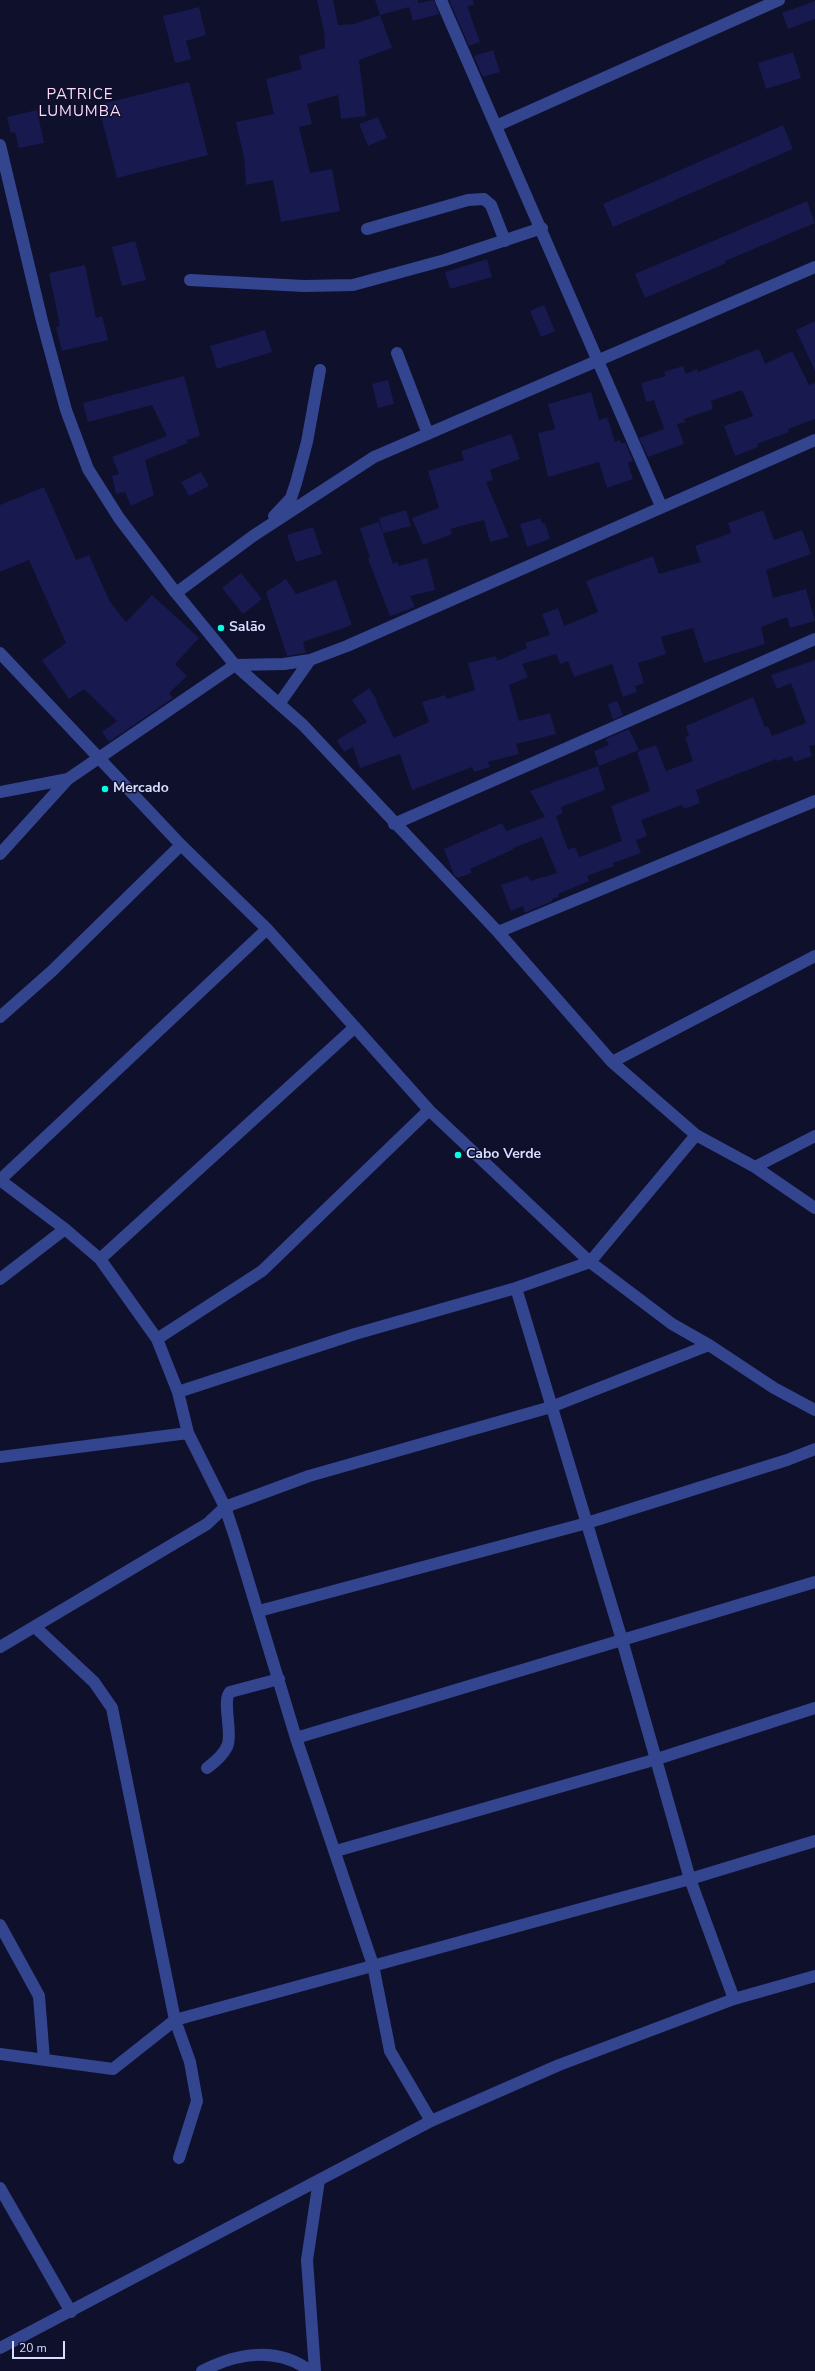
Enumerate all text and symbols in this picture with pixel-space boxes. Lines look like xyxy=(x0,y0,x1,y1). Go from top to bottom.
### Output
district label: PATRICE LUMUMBA xyxy=(38,86,122,121)
place label: Salão xyxy=(229,620,266,636)
marker: Salão xyxy=(216,623,226,633)
place label: Mercado xyxy=(113,781,169,797)
marker: Mercado xyxy=(100,784,110,794)
place label: Cabo Verde xyxy=(466,1147,541,1163)
marker: Cabo Verde xyxy=(453,1150,463,1160)
scale bar xyxy=(14,2333,67,2359)
text: 20 m xyxy=(19,2340,47,2356)

